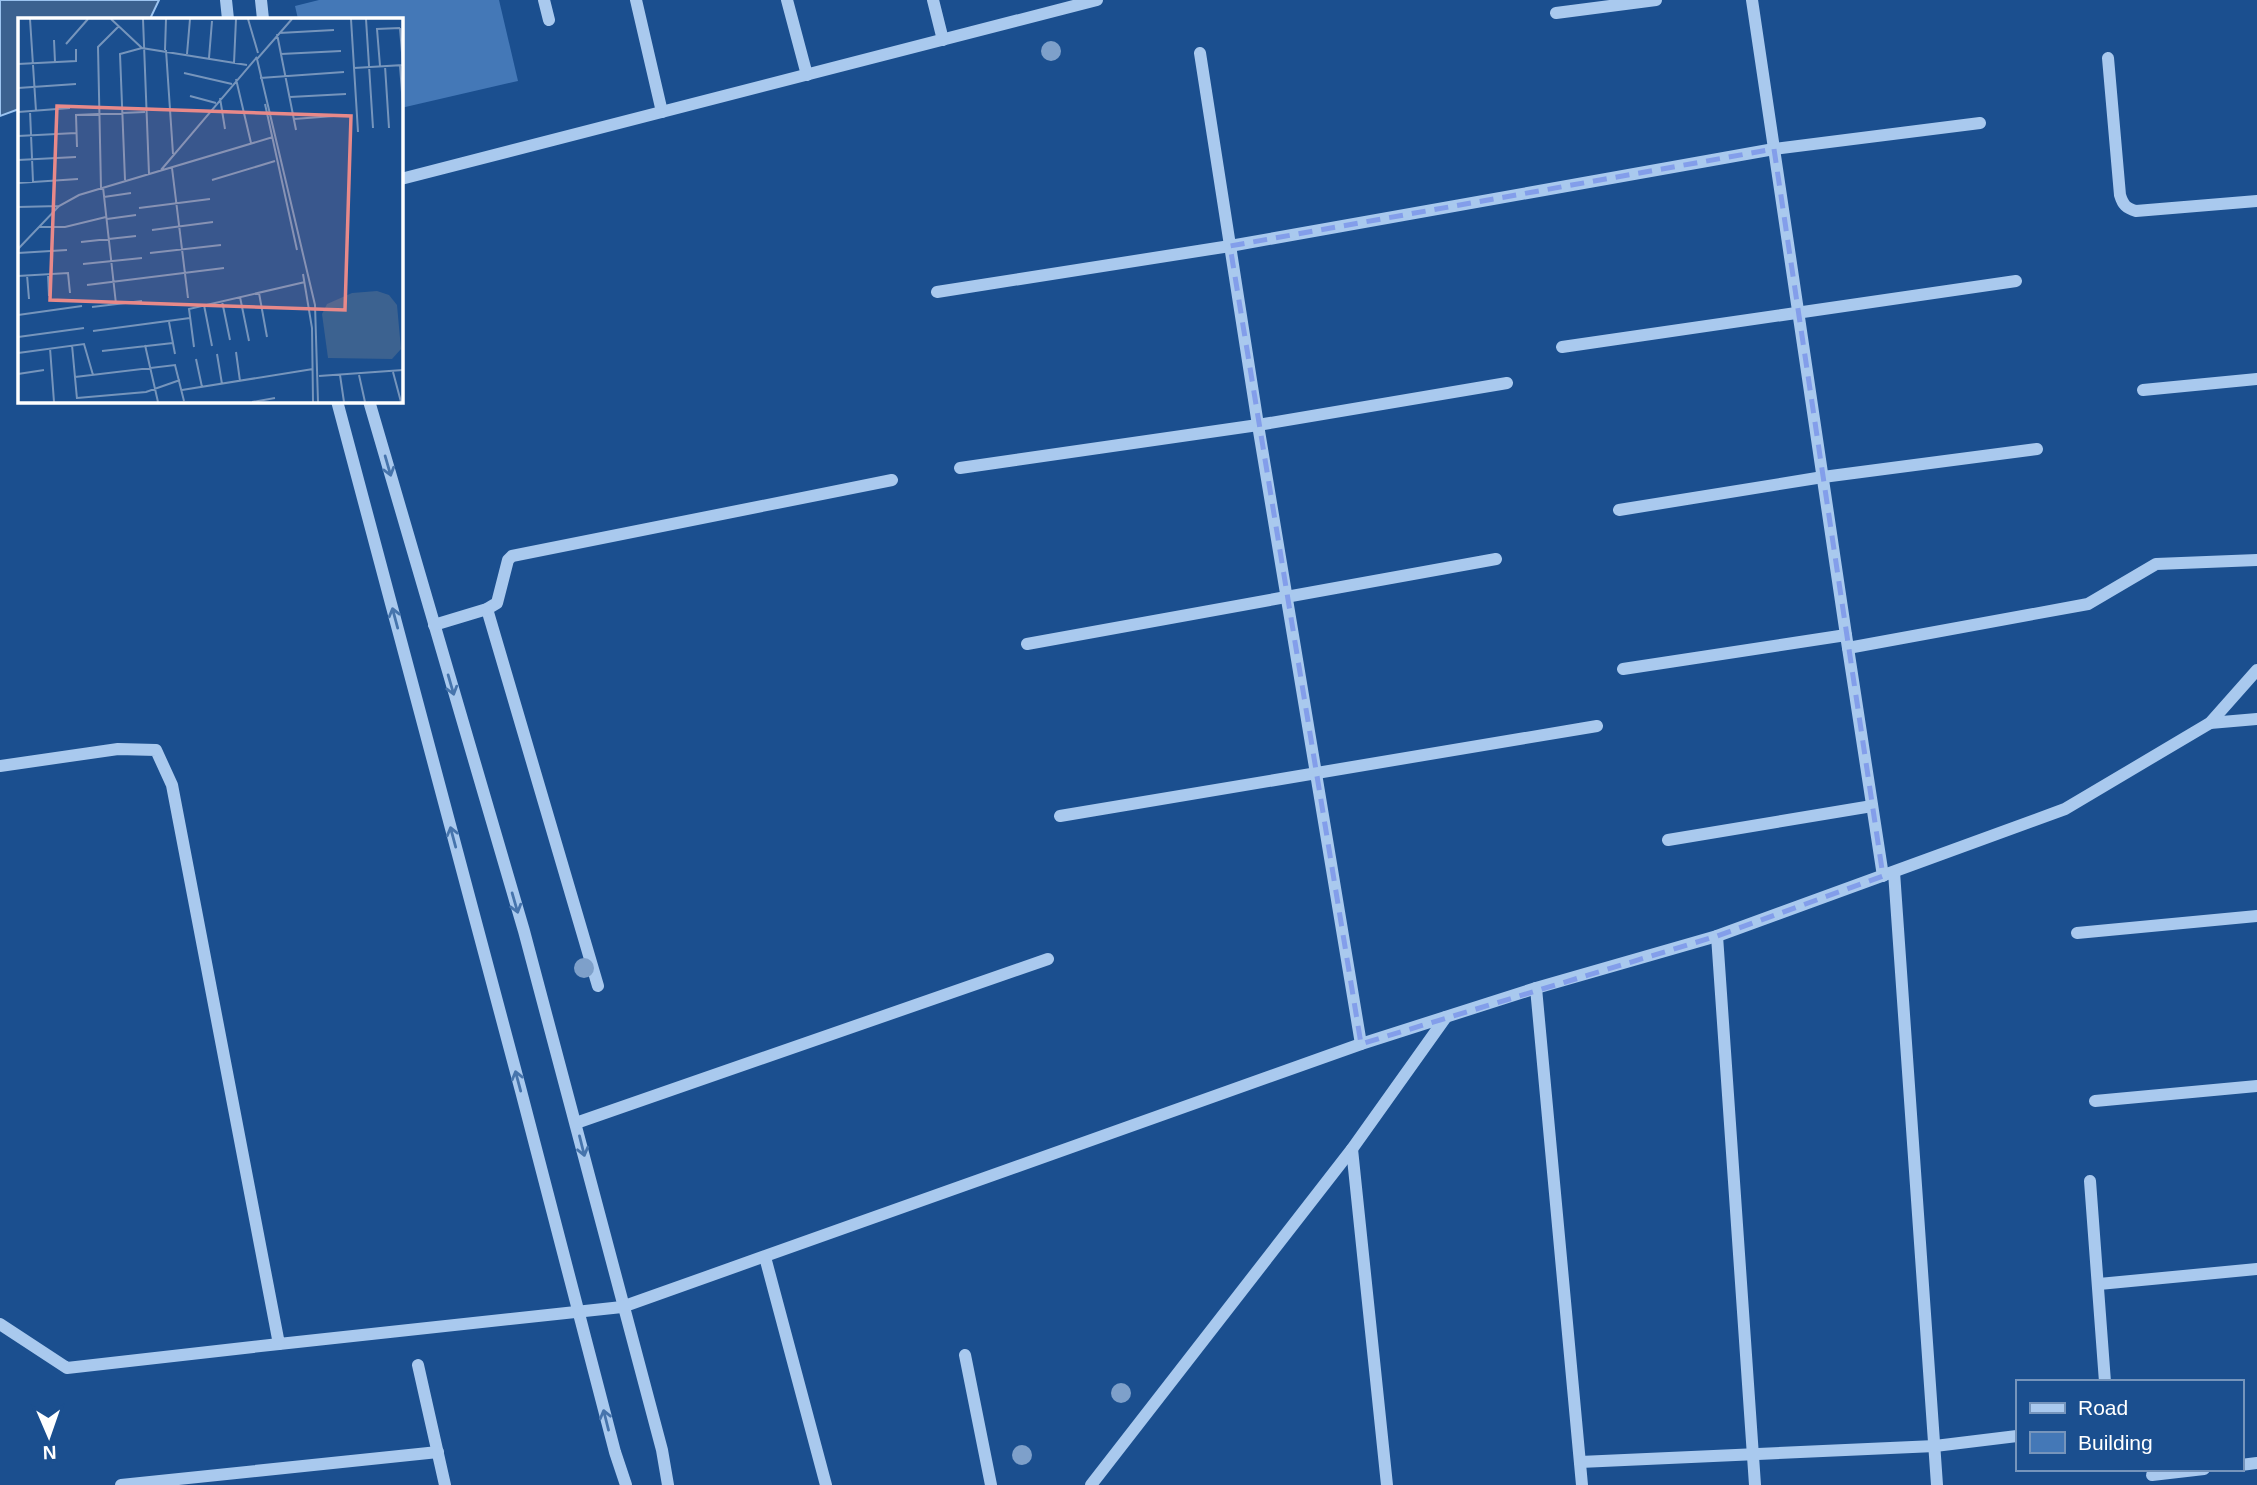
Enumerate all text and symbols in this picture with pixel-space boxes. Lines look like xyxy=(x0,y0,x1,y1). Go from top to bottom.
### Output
inset map xyxy=(18,18,402,402)
one-way arrow xyxy=(382,455,395,477)
one-way arrow xyxy=(387,607,400,629)
one-way arrow xyxy=(446,673,459,695)
one-way arrow xyxy=(446,827,459,849)
one-way arrow xyxy=(510,892,523,914)
one-way arrow xyxy=(511,1070,524,1092)
one-way arrow xyxy=(576,1134,589,1157)
legend xyxy=(2016,1380,2243,1471)
text: Road xyxy=(2078,1396,2128,1419)
north arrow xyxy=(14,1401,84,1471)
one-way arrow xyxy=(599,1409,612,1431)
text: Building xyxy=(2078,1431,2153,1454)
text: N xyxy=(42,1442,57,1463)

